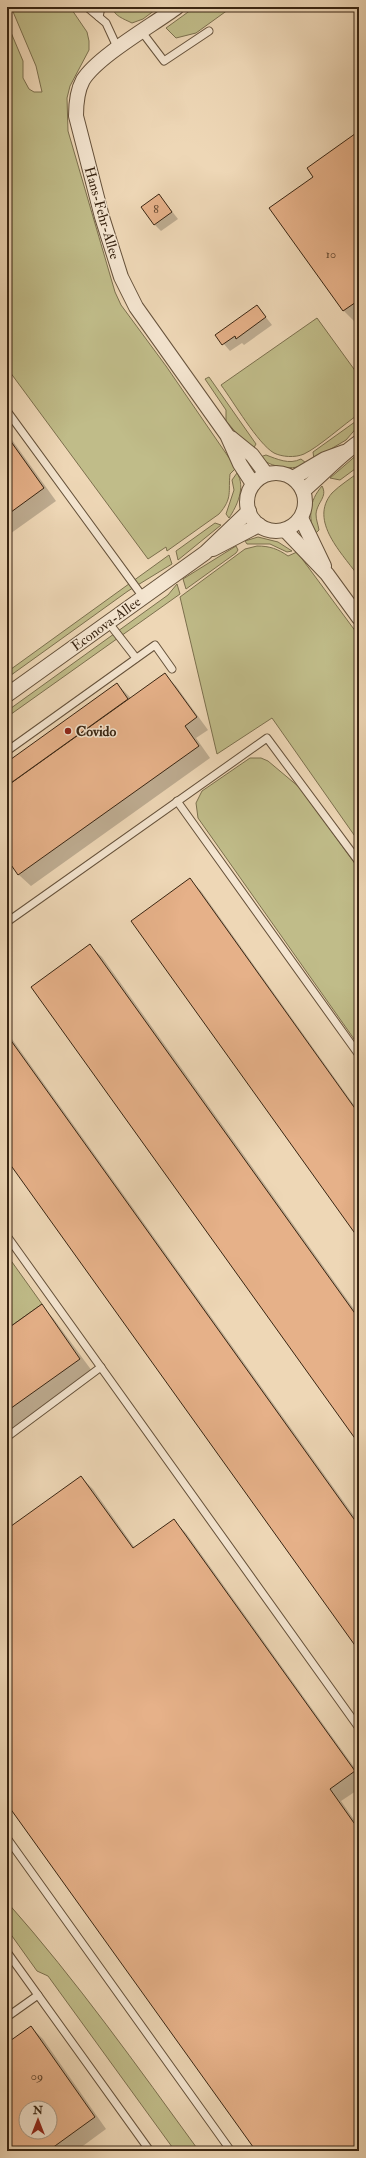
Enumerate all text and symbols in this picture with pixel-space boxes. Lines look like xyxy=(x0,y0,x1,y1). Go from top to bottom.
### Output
street label: Hans-Fehr-Allee xyxy=(81,165,123,261)
house number: 8 xyxy=(153,202,159,217)
house number: 10 xyxy=(326,247,336,262)
street label: Econova-Allee xyxy=(68,593,144,655)
place label: Covido xyxy=(76,723,116,740)
marker: Covido xyxy=(63,726,73,736)
house number: 09 xyxy=(31,2069,43,2084)
north arrow xyxy=(18,2100,58,2140)
text: N xyxy=(32,2104,44,2117)

